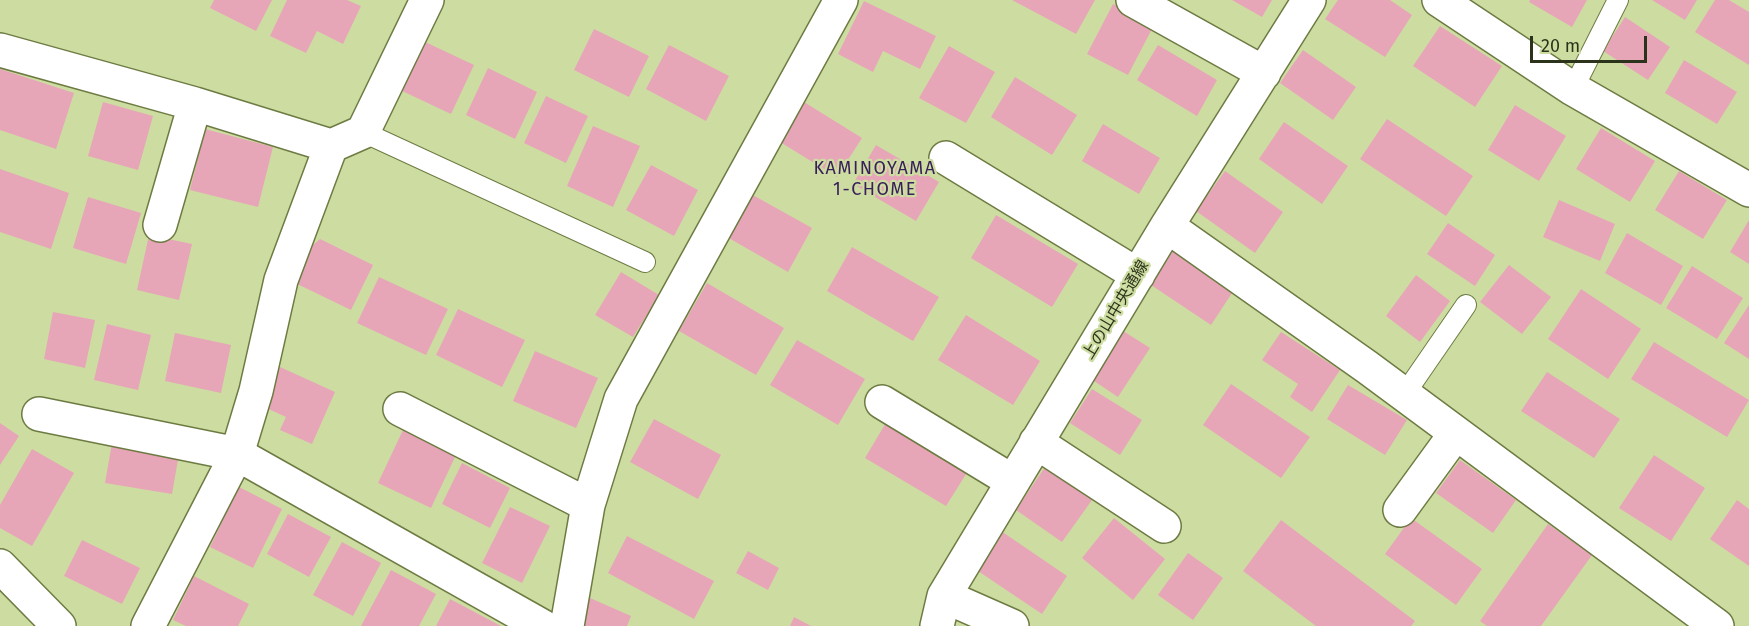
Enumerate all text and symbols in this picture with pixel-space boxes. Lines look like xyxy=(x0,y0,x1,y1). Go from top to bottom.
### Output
scale bar xyxy=(1533,24,1650,62)
text: 20 m xyxy=(1541,35,1580,57)
district label: KAMINOYAMA 1-CHOME xyxy=(813,158,937,201)
street label: 上の山中央通線 xyxy=(1079,257,1153,363)

